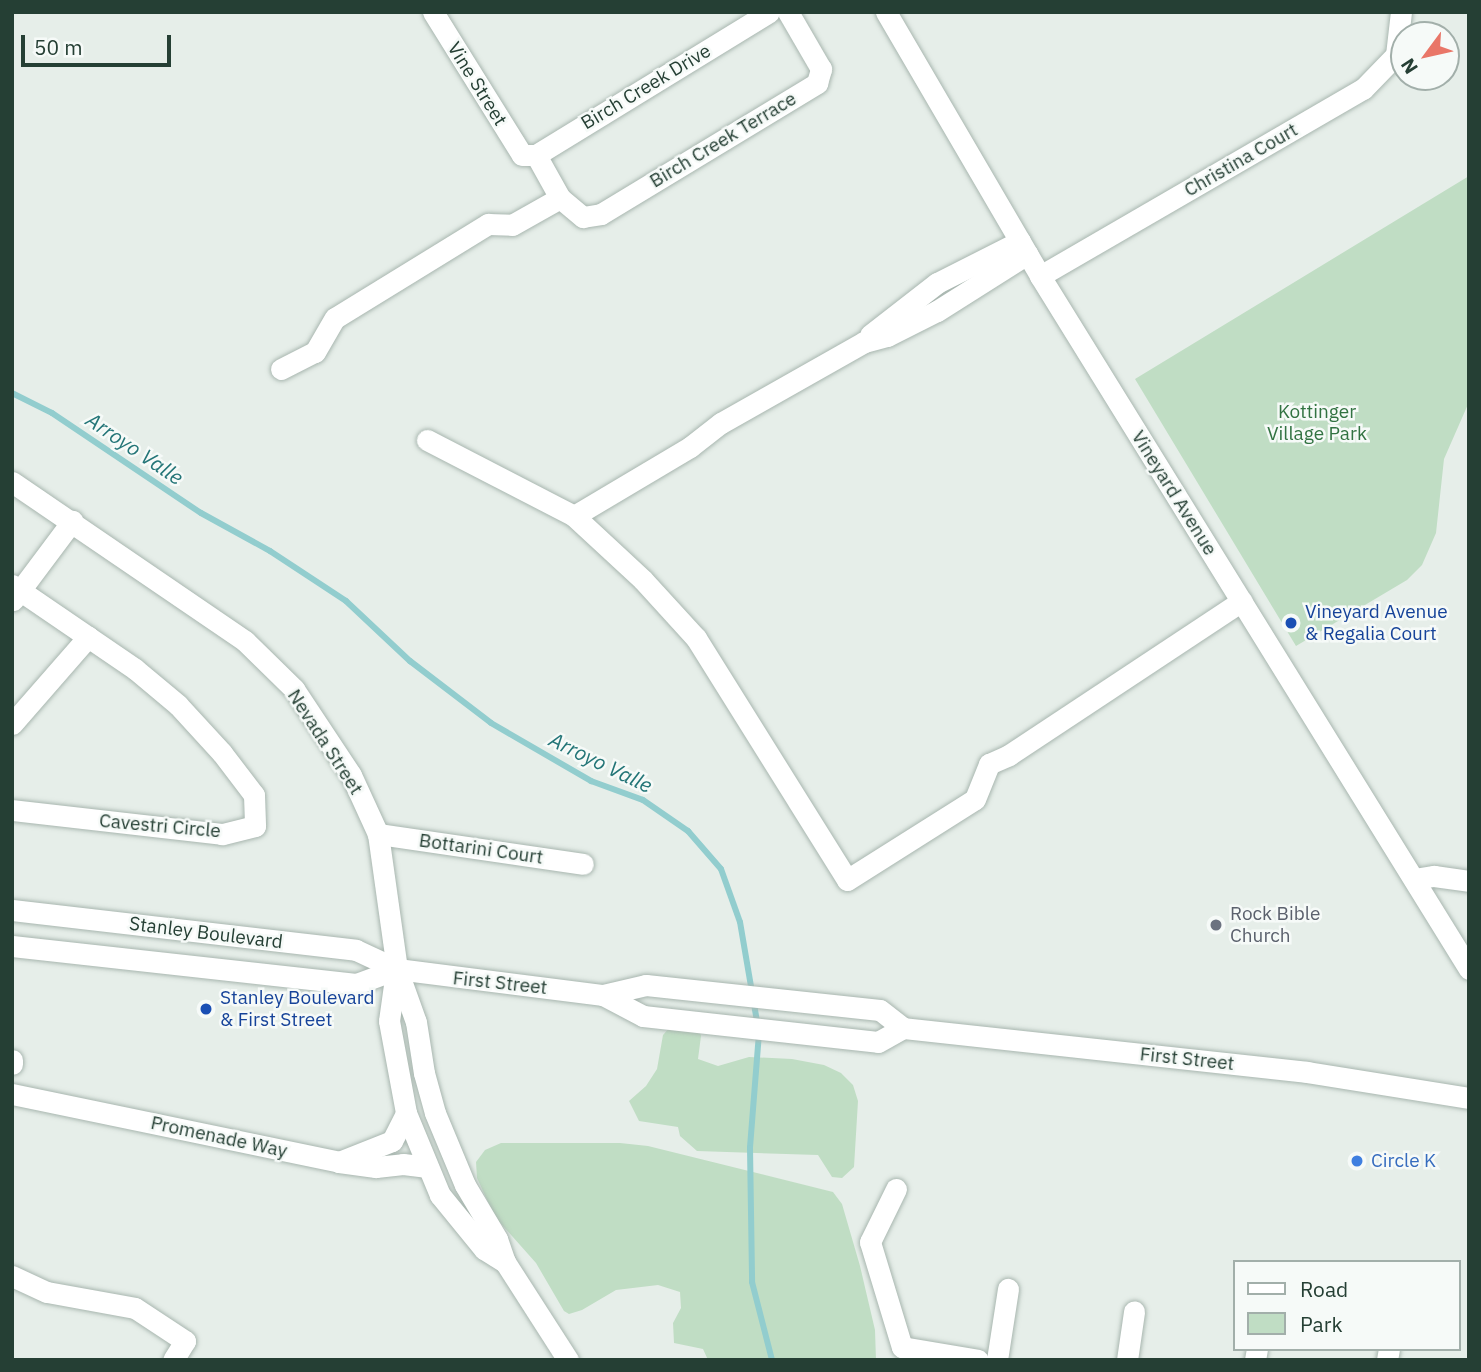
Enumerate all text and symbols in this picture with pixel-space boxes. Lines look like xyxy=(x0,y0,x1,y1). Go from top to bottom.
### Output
scale bar xyxy=(24,21,175,65)
north arrow xyxy=(1390,21,1460,91)
text: 50 m xyxy=(34,33,83,61)
street label: Vine Street xyxy=(442,38,512,130)
street label: Birch Creek Drive xyxy=(577,39,715,135)
text: N xyxy=(1395,54,1423,79)
street label: Birch Creek Terrace xyxy=(646,87,800,193)
street label: Christina Court xyxy=(1180,118,1302,202)
park label: Kottinger Village Park xyxy=(1267,401,1367,445)
water label: Arroyo Valle xyxy=(82,406,188,490)
street label: Vineyard Avenue xyxy=(1127,426,1221,560)
place label: Vineyard Avenue & Regalia Court xyxy=(1305,601,1448,645)
marker: Vineyard Avenue & Regalia Court xyxy=(1283,615,1299,631)
street label: Nevada Street xyxy=(283,685,367,799)
water label: Arroyo Valle xyxy=(545,726,657,798)
street label: Cavestri Circle xyxy=(98,809,222,843)
street label: Bottarini Court xyxy=(417,829,545,869)
place label: Rock Bible Church xyxy=(1230,903,1320,947)
street label: Stanley Boulevard xyxy=(128,912,284,954)
marker: Rock Bible Church xyxy=(1208,917,1224,933)
street label: First Street xyxy=(452,967,548,999)
place label: Stanley Boulevard & First Street xyxy=(220,987,375,1031)
marker: Stanley Boulevard & First Street xyxy=(198,1001,214,1017)
street label: First Street xyxy=(1139,1043,1235,1075)
street label: Promenade Way xyxy=(149,1111,289,1163)
place label: Circle K xyxy=(1371,1150,1436,1172)
marker: Circle K xyxy=(1349,1153,1365,1169)
legend xyxy=(1232,1260,1460,1351)
text: Road xyxy=(1300,1275,1348,1303)
text: Park xyxy=(1300,1310,1343,1338)

